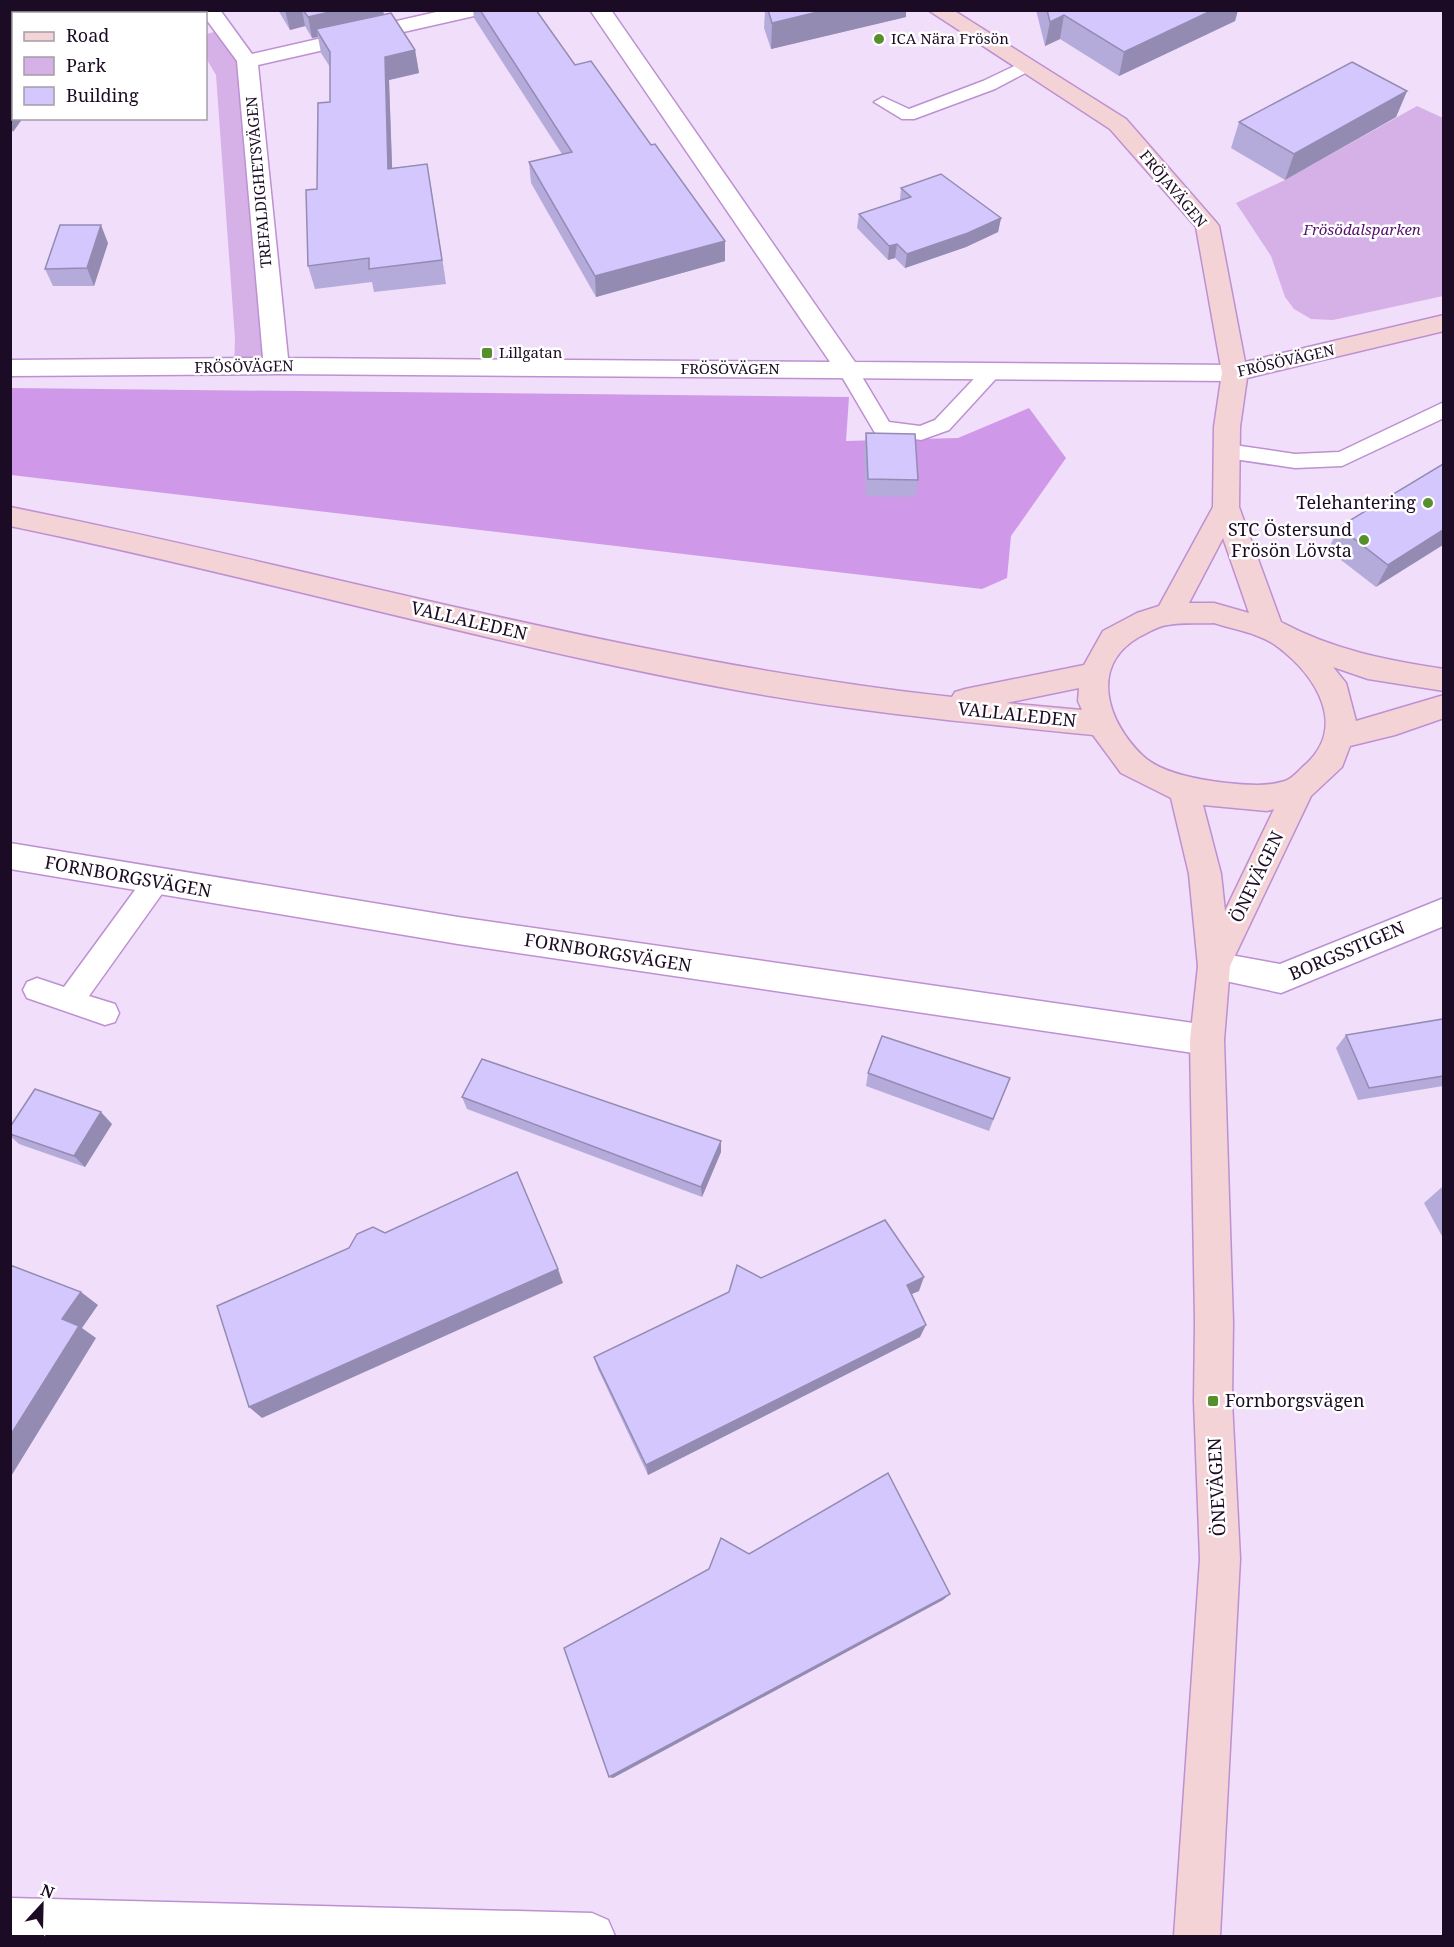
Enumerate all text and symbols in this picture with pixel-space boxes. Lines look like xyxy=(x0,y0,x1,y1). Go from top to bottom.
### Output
legend xyxy=(12,12,207,120)
text: Road xyxy=(66,23,109,47)
place label: ICA Nära Frösön xyxy=(891,28,1009,48)
marker: ICA Nära Frösön xyxy=(872,32,886,46)
text: Park xyxy=(66,53,106,77)
text: Building xyxy=(66,83,139,107)
street label: TREFALDIGHETSVÄGEN xyxy=(240,95,275,269)
street label: FRÖJAVÄGEN xyxy=(1136,146,1212,232)
park label: Frösödalsparken xyxy=(1302,219,1421,239)
street label: FRÖSÖVÄGEN xyxy=(1235,339,1337,381)
place label: Lillgatan xyxy=(499,342,563,362)
marker: Lillgatan xyxy=(480,346,494,360)
street label: FRÖSÖVÄGEN xyxy=(194,355,294,377)
street label: FRÖSÖVÄGEN xyxy=(680,358,780,378)
place label: Telehantering xyxy=(1296,490,1416,514)
marker: Telehantering xyxy=(1421,496,1435,510)
place label: STC Östersund Frösön Lövsta xyxy=(1228,517,1352,562)
marker: STC Östersund Frösön Lövsta xyxy=(1357,533,1371,547)
street label: VALLALEDEN xyxy=(409,595,530,645)
street label: VALLALEDEN xyxy=(957,696,1078,732)
street label: ÖNEVÄGEN xyxy=(1224,827,1289,926)
street label: FORNBORGSVÄGEN xyxy=(43,850,214,903)
street label: BORGSSTIGEN xyxy=(1285,915,1409,985)
street label: FORNBORGSVÄGEN xyxy=(523,927,694,977)
place label: Fornborgsvägen xyxy=(1225,1388,1365,1412)
marker: Fornborgsvägen xyxy=(1206,1394,1220,1408)
street label: ÖNEVÄGEN xyxy=(1201,1437,1231,1537)
north arrow xyxy=(12,1875,72,1935)
text: N xyxy=(38,1879,58,1904)

